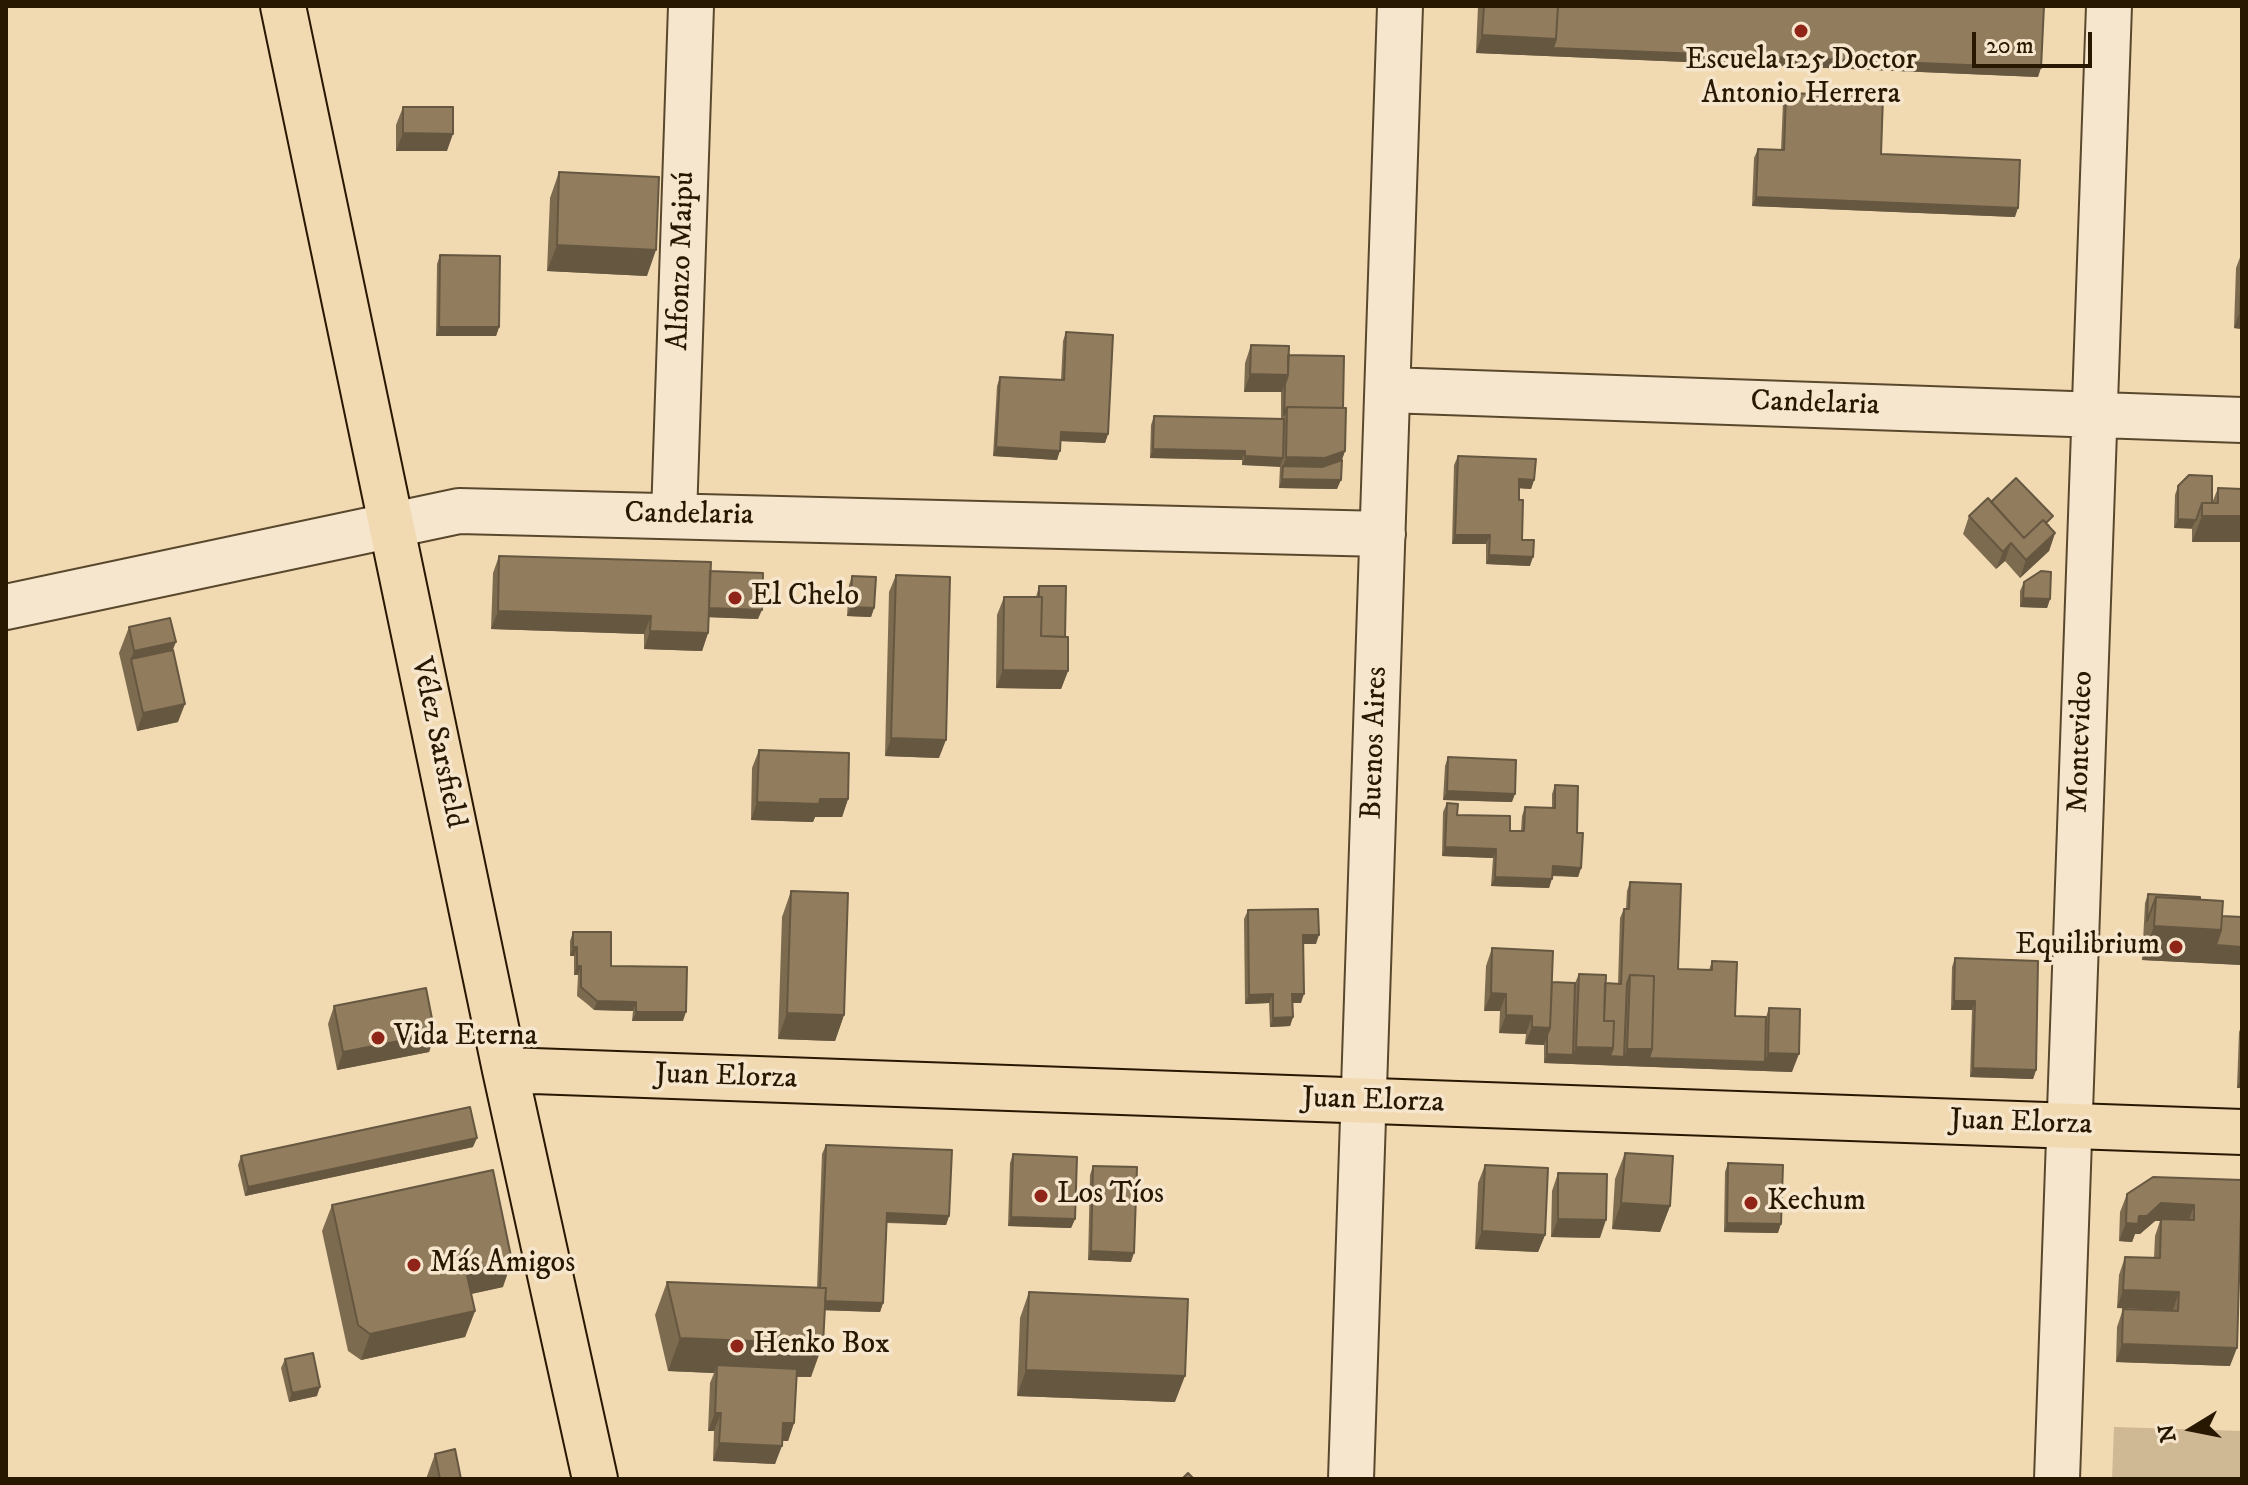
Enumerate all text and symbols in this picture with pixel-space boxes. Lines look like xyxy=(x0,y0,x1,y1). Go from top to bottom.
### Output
scale bar xyxy=(1976,16,2096,66)
marker: Escuela 125 Doctor Antonio Herrera xyxy=(1792,22,1810,40)
text: 20 m xyxy=(1986,31,2034,61)
place label: Escuela 125 Doctor Antonio Herrera xyxy=(1685,44,1917,114)
street label: Alfonzo Maipú xyxy=(662,171,704,351)
street label: Candelaria xyxy=(1750,385,1880,425)
street label: Candelaria xyxy=(624,497,754,535)
place label: El Chelo xyxy=(751,580,859,616)
marker: El Chelo xyxy=(726,589,744,607)
street label: Vélez Sarsfield xyxy=(401,654,473,832)
street label: Buenos Aires xyxy=(1355,666,1397,820)
street label: Montevideo xyxy=(2062,670,2102,814)
place label: Equilibrium xyxy=(2015,929,2160,965)
marker: Equilibrium xyxy=(2167,938,2185,956)
place label: Vida Eterna xyxy=(394,1020,537,1056)
marker: Vida Eterna xyxy=(369,1029,387,1047)
street label: Juan Elorza xyxy=(654,1058,798,1098)
street label: Juan Elorza xyxy=(1301,1082,1445,1122)
street label: Juan Elorza xyxy=(1949,1104,2093,1144)
place label: Los Tíos xyxy=(1057,1178,1164,1214)
place label: Kechum xyxy=(1767,1185,1866,1221)
marker: Los Tíos xyxy=(1032,1187,1050,1205)
marker: Kechum xyxy=(1742,1194,1760,1212)
place label: Más Amigos xyxy=(430,1247,575,1283)
marker: Más Amigos xyxy=(405,1256,423,1274)
place label: Henko Box xyxy=(753,1328,890,1364)
marker: Henko Box xyxy=(728,1337,746,1355)
north arrow xyxy=(2152,1389,2232,1469)
text: N xyxy=(2153,1422,2183,1444)

